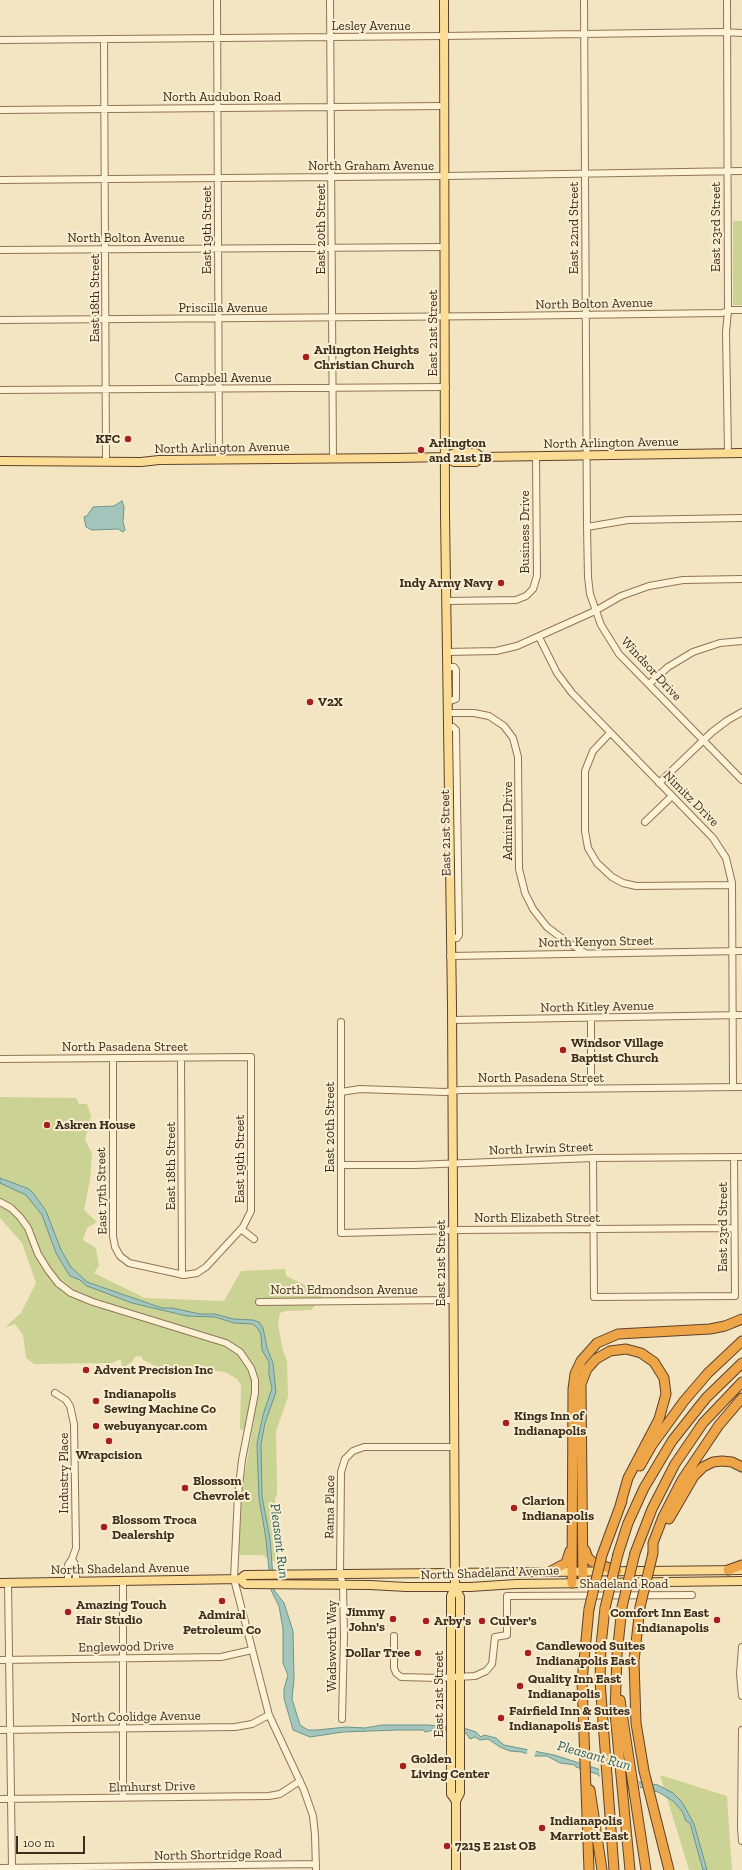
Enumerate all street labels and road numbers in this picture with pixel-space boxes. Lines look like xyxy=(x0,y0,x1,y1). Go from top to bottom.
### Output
street label: Lesley Avenue xyxy=(331,18,411,34)
street label: North Audubon Road xyxy=(163,89,281,105)
street label: North Graham Avenue xyxy=(308,158,434,174)
street label: East 22nd Street xyxy=(566,182,582,274)
street label: East 23rd Street xyxy=(708,182,724,272)
street label: East 20th Street xyxy=(313,184,329,274)
street label: East 19th Street xyxy=(199,186,215,274)
street label: North Bolton Avenue xyxy=(67,230,185,246)
street label: East 18th Street xyxy=(87,254,103,342)
street label: East 21st Street xyxy=(425,290,441,376)
street label: North Bolton Avenue xyxy=(535,295,653,313)
street label: Priscilla Avenue xyxy=(178,300,268,316)
street label: Campbell Avenue xyxy=(174,370,272,386)
street label: North Arlington Avenue xyxy=(543,434,679,452)
street label: North Arlington Avenue xyxy=(154,439,290,457)
street label: Business Drive xyxy=(517,491,533,573)
street label: Windsor Drive xyxy=(617,634,685,704)
street label: Nimitz Drive xyxy=(660,768,722,830)
street label: Admiral Drive xyxy=(500,781,516,861)
street label: East 21st Street xyxy=(437,789,455,877)
street label: North Kenyon Street xyxy=(538,933,654,951)
street label: North Kitley Avenue xyxy=(540,998,654,1016)
street label: North Pasadena Street xyxy=(62,1039,188,1055)
street label: North Pasadena Street xyxy=(478,1070,604,1086)
street label: East 20th Street xyxy=(322,1082,338,1172)
street label: East 19th Street xyxy=(232,1115,248,1203)
street label: East 18th Street xyxy=(163,1122,179,1210)
street label: North Irwin Street xyxy=(489,1139,593,1159)
street label: East 17th Street xyxy=(93,1147,111,1235)
street label: East 23rd Street xyxy=(715,1182,731,1272)
street label: North Elizabeth Street xyxy=(474,1210,600,1226)
street label: East 21st Street xyxy=(433,1220,449,1306)
street label: North Edmondson Avenue xyxy=(270,1282,418,1298)
street label: Industry Place xyxy=(56,1433,72,1513)
street label: Rama Place xyxy=(322,1475,338,1539)
street label: North Shadeland Avenue xyxy=(51,1560,189,1578)
street label: North Shadeland Avenue xyxy=(420,1563,560,1583)
street label: Shadeland Road xyxy=(580,1576,668,1592)
street label: Wadsworth Way xyxy=(324,1600,340,1692)
street label: Englewood Drive xyxy=(78,1638,174,1656)
street label: East 21st Street xyxy=(431,1651,447,1737)
street label: North Coolidge Avenue xyxy=(71,1708,201,1726)
street label: Elmhurst Drive xyxy=(109,1778,195,1796)
street label: North Shortridge Road xyxy=(154,1846,282,1864)

